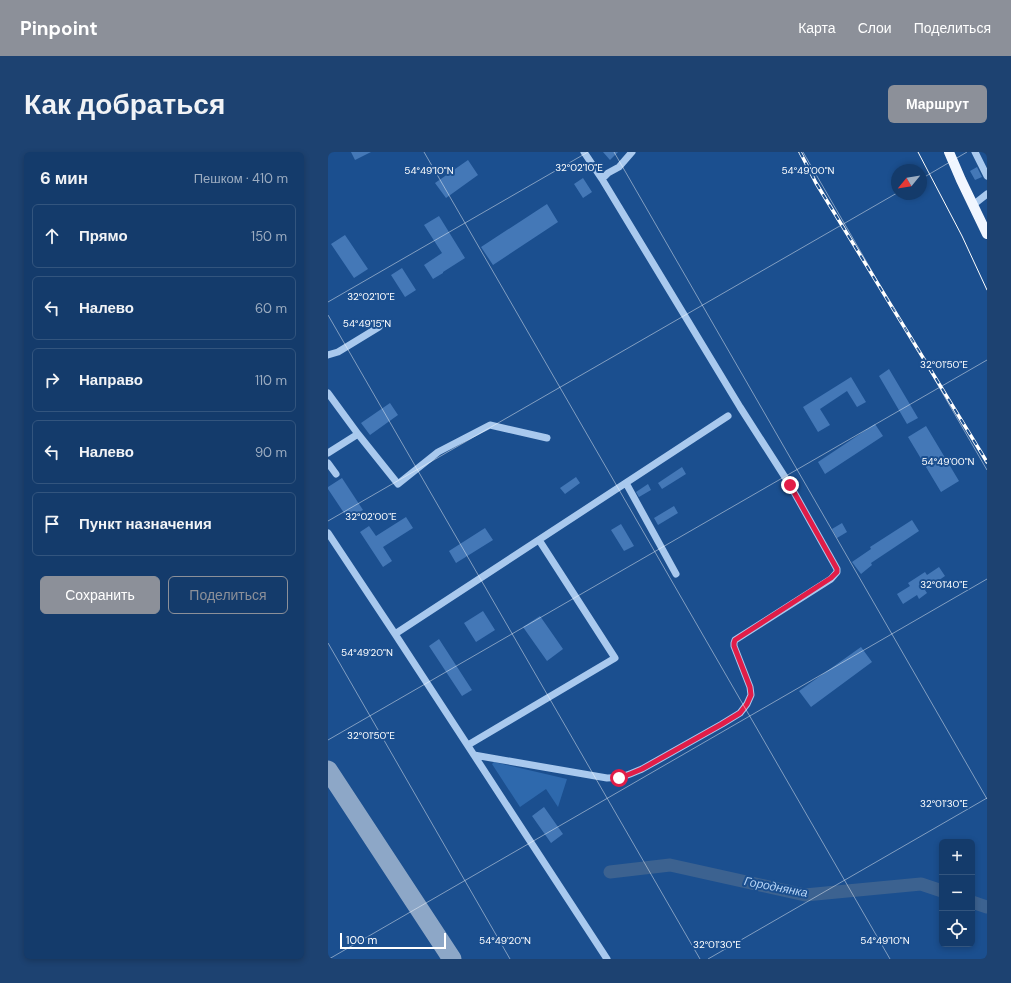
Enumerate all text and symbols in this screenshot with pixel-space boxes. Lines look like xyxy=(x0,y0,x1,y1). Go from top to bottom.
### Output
text: Pinpoint xyxy=(20,16,98,41)
text: Карта xyxy=(798,19,836,37)
text: Слои xyxy=(858,19,892,37)
text: Поделиться xyxy=(914,19,991,37)
button: Маршрут xyxy=(888,85,987,123)
text: Как добраться xyxy=(24,86,225,123)
text: 32°02'10"E xyxy=(555,161,603,174)
text: 54°49'10"N xyxy=(404,164,454,177)
text: 54°49'00"N xyxy=(781,164,835,177)
north arrow xyxy=(891,164,927,200)
text: 6 мин xyxy=(40,167,88,189)
text: Пешком · 410 m xyxy=(194,170,288,187)
icon: ahead xyxy=(41,225,63,247)
text: Прямо xyxy=(79,226,128,246)
text: 150 m xyxy=(251,228,287,245)
text: 32°02'10"E xyxy=(347,290,395,303)
icon: left xyxy=(41,297,63,319)
text: Налево xyxy=(79,298,134,318)
text: 60 m xyxy=(255,300,287,317)
text: 54°49'15"N xyxy=(343,317,391,330)
text: 32°01'50"E xyxy=(920,358,968,371)
icon: right xyxy=(41,369,63,391)
text: Направо xyxy=(79,370,143,390)
text: 110 m xyxy=(255,372,287,389)
icon: left xyxy=(41,441,63,463)
text: Налево xyxy=(79,442,134,462)
text: 90 m xyxy=(255,444,287,461)
text: 54°49'00"N xyxy=(921,455,975,468)
route end xyxy=(781,476,799,494)
text: 32°02'00"E xyxy=(345,510,397,523)
icon: arrive xyxy=(41,513,63,535)
text: Пункт назначения xyxy=(79,514,212,534)
button: Сохранить xyxy=(40,576,160,614)
button: Поделиться xyxy=(168,576,288,614)
text: 32°01'40"E xyxy=(920,578,968,591)
text: 54°49'20"N xyxy=(341,646,393,659)
text: 32°01'50"E xyxy=(347,729,395,742)
route start xyxy=(610,769,628,787)
text: 32°01'30"E xyxy=(920,797,968,810)
map controls xyxy=(939,839,975,947)
button: + xyxy=(939,839,975,875)
water label: Городнянка xyxy=(743,873,809,901)
button: − xyxy=(939,875,975,911)
button: locate xyxy=(939,911,975,947)
scale bar xyxy=(340,931,446,950)
text: 100 m xyxy=(346,933,377,947)
text: 54°49'20"N xyxy=(479,934,531,947)
text: 54°49'10"N xyxy=(860,934,910,947)
text: 32°01'30"E xyxy=(693,938,741,951)

